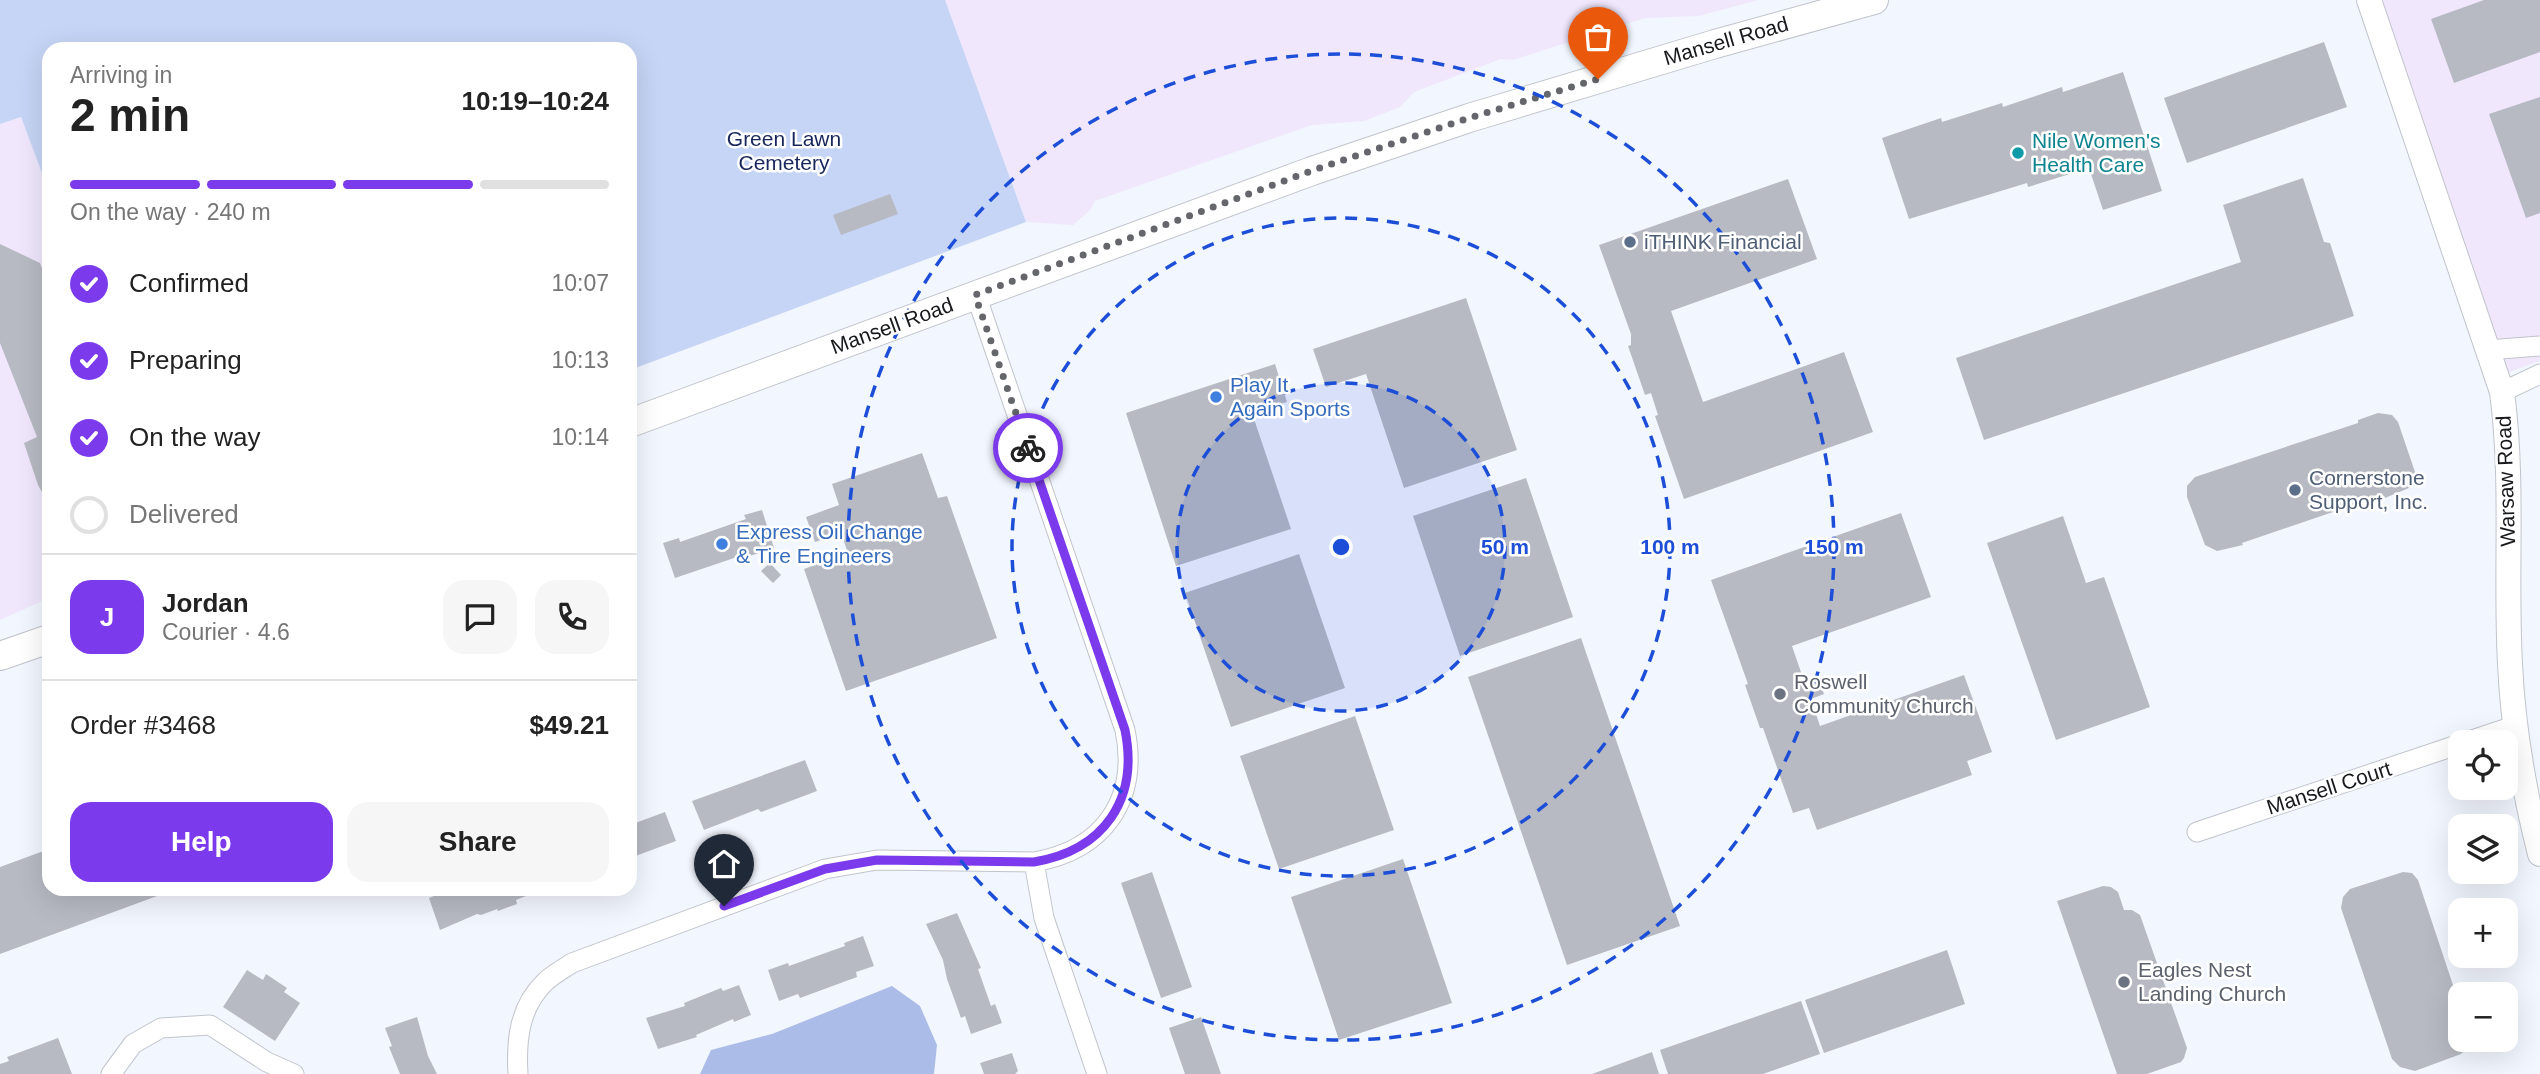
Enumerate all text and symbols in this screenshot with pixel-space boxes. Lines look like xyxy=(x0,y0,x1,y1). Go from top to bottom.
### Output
pin xyxy=(1568,7,1628,79)
street label: Mansell Road xyxy=(1661,12,1791,69)
icon: bag xyxy=(1579,18,1617,56)
text: Arriving in xyxy=(70,62,172,88)
text: 10:19–10:24 xyxy=(462,86,609,116)
text: 2 min xyxy=(70,89,190,141)
park label: Green Lawn Cemetery xyxy=(727,127,841,174)
place label: Nile Women's Health Care xyxy=(2032,129,2161,176)
marker: Nile Women's Health Care xyxy=(2010,145,2026,161)
text: On the way · 240 m xyxy=(70,199,271,225)
place label: iTHINK Financial xyxy=(1644,230,1802,253)
marker: iTHINK Financial xyxy=(1622,234,1638,250)
icon: check xyxy=(70,265,108,303)
text: Confirmed xyxy=(129,268,249,298)
text: 10:07 xyxy=(551,270,609,296)
street label: Mansell Road xyxy=(828,293,956,358)
icon: check xyxy=(70,342,108,380)
text: Preparing xyxy=(129,345,242,375)
text: 10:13 xyxy=(551,347,609,373)
place label: Play It Again Sports xyxy=(1230,373,1350,420)
marker: Play It Again Sports xyxy=(1208,389,1224,405)
courier xyxy=(993,413,1063,483)
street label: Warsaw Road xyxy=(2492,415,2519,547)
icon: check xyxy=(70,419,108,457)
text: On the way xyxy=(129,422,261,452)
text: 10:14 xyxy=(551,424,609,450)
icon: bike xyxy=(1009,429,1047,467)
place label: Cornerstone Support, Inc. xyxy=(2309,466,2428,513)
marker: Cornerstone Support, Inc. xyxy=(2287,482,2303,498)
text: Delivered xyxy=(129,499,239,529)
place label: Express Oil Change & Tire Engineers xyxy=(736,520,923,567)
centre of rings xyxy=(1329,535,1353,559)
text: 50 m xyxy=(1481,535,1529,558)
text: 100 m xyxy=(1640,535,1700,558)
text: 150 m xyxy=(1804,535,1864,558)
marker: Express Oil Change & Tire Engineers xyxy=(714,536,730,552)
button: chat xyxy=(443,580,517,654)
button: phone xyxy=(535,580,609,654)
text: Jordan xyxy=(162,588,249,618)
text: J xyxy=(100,602,114,632)
text: Courier · 4.6 xyxy=(162,619,290,645)
place label: Roswell Community Church xyxy=(1794,670,1974,717)
marker: Roswell Community Church xyxy=(1772,686,1788,702)
text: Order #3468 xyxy=(70,710,216,740)
text: $49.21 xyxy=(529,710,609,740)
map controls xyxy=(2448,730,2518,1052)
button: locate xyxy=(2448,730,2518,800)
street label: Mansell Court xyxy=(2264,757,2394,818)
button: Help xyxy=(70,802,333,882)
button: Share xyxy=(347,802,609,882)
button: layers xyxy=(2448,814,2518,884)
pin xyxy=(694,834,754,906)
icon: home xyxy=(705,845,743,883)
button: + xyxy=(2448,898,2518,968)
place label: Eagles Nest Landing Church xyxy=(2138,958,2286,1005)
marker: Eagles Nest Landing Church xyxy=(2116,974,2132,990)
button: − xyxy=(2448,982,2518,1052)

